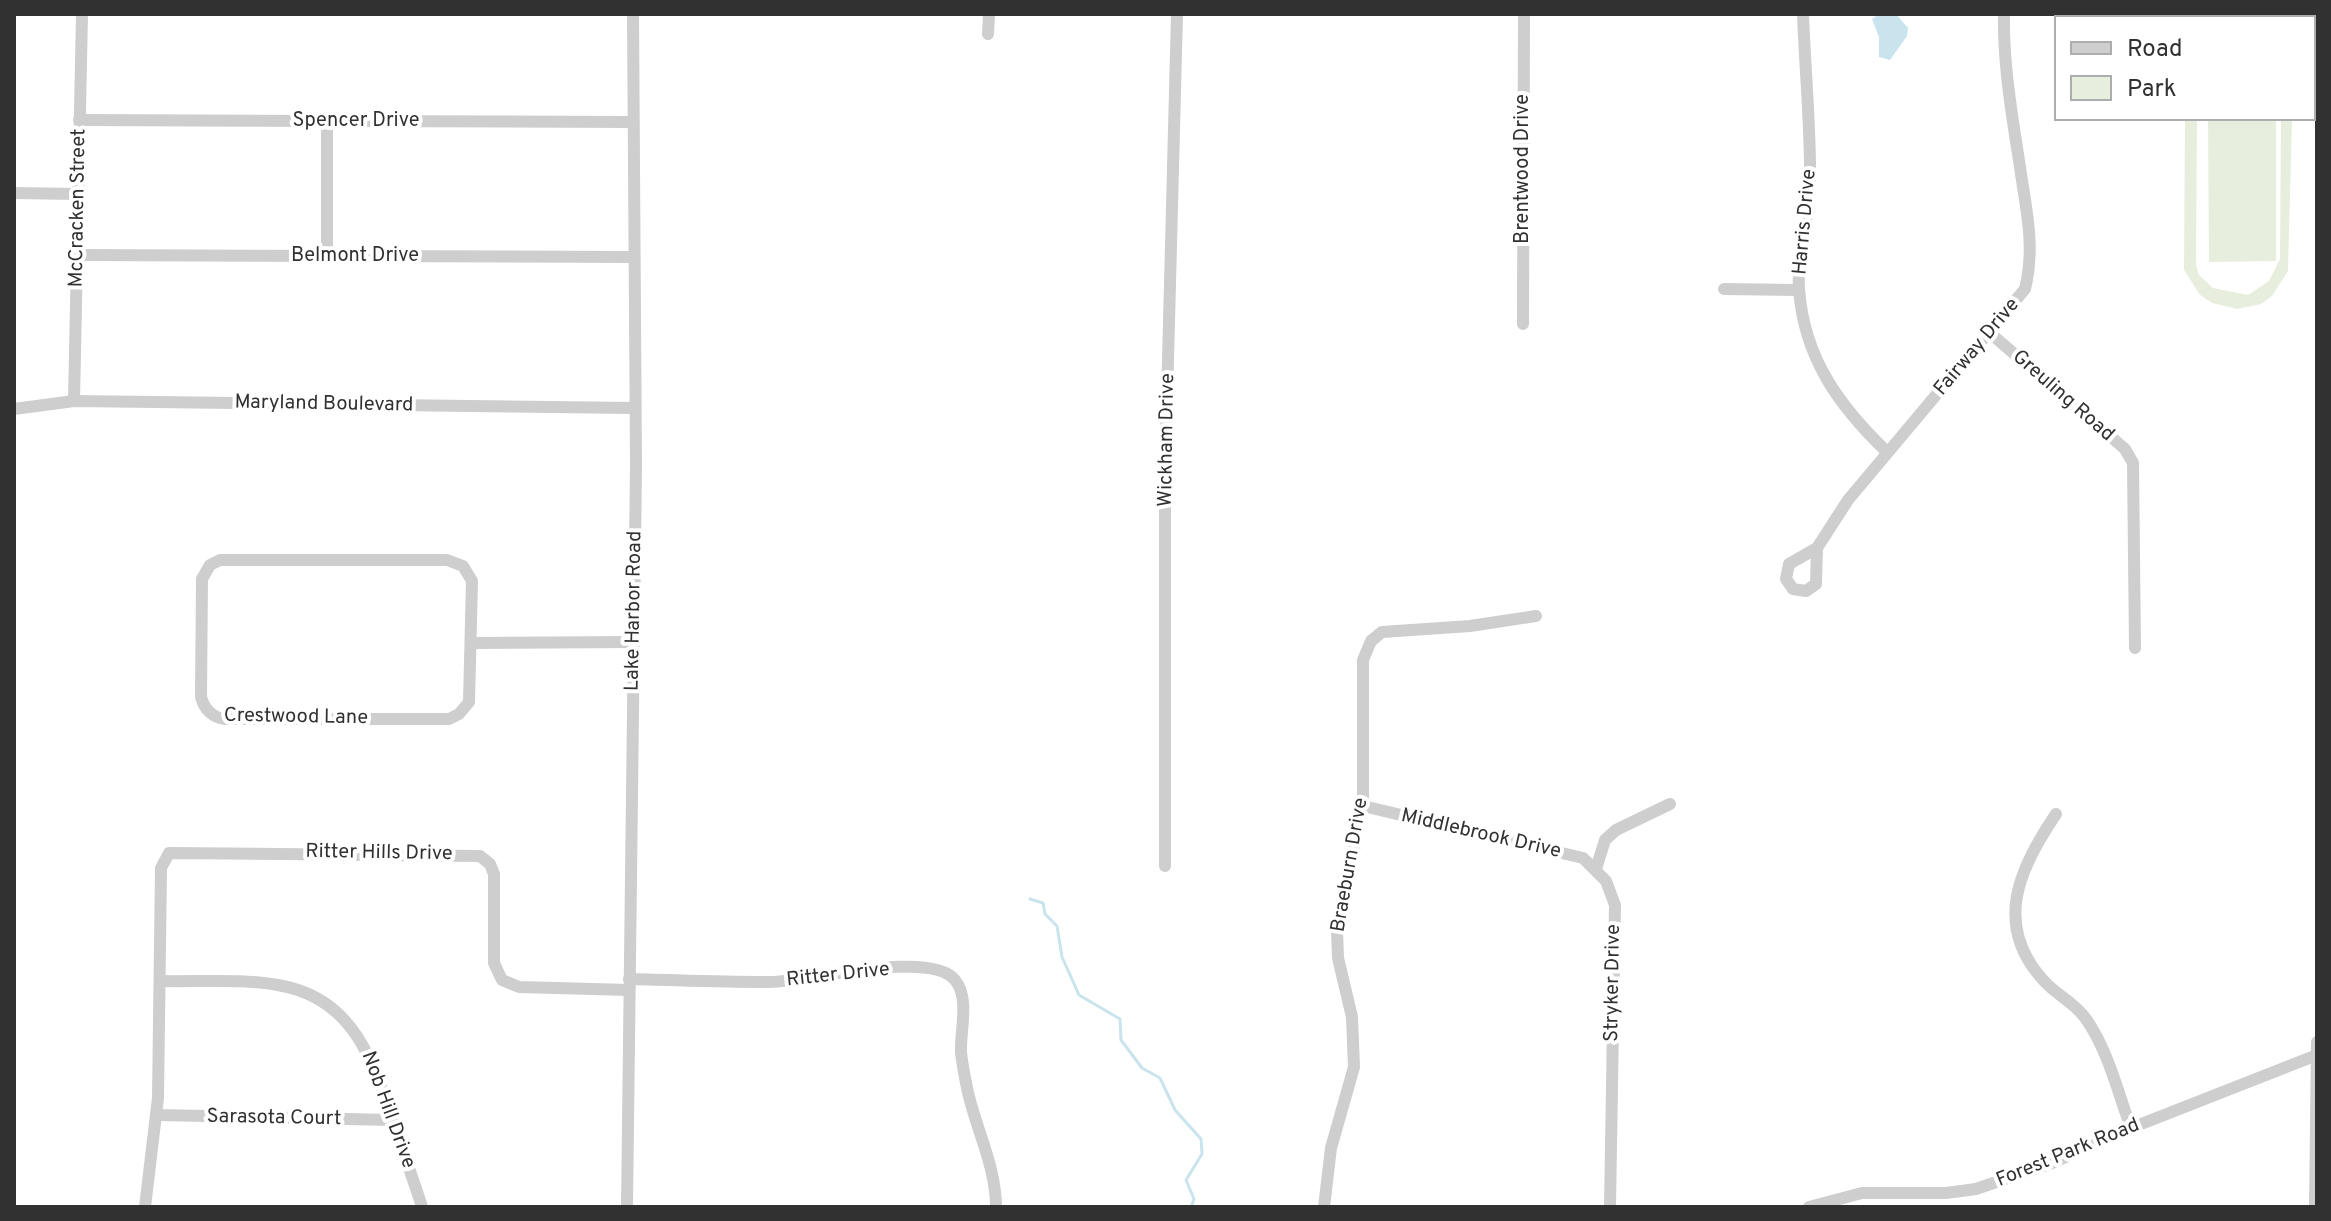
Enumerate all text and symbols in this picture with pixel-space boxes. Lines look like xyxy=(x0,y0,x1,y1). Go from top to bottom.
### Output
legend xyxy=(2055,16,2315,120)
text: Road xyxy=(2127,35,2183,65)
text: Park xyxy=(2127,75,2177,105)
street label: Brentwood Drive xyxy=(1510,94,1536,244)
street label: Spencer Drive xyxy=(292,108,420,134)
street label: McCracken Street xyxy=(64,128,92,288)
street label: Harris Drive xyxy=(1787,168,1823,276)
street label: Belmont Drive xyxy=(291,243,419,269)
street label: Fairway Drive xyxy=(1928,293,2026,401)
street label: Greuling Road xyxy=(2006,344,2120,448)
street label: Wickham Drive xyxy=(1153,373,1181,507)
street label: Maryland Boulevard xyxy=(234,389,414,419)
street label: Lake Harbor Road xyxy=(620,531,648,691)
street label: Crestwood Lane xyxy=(224,703,368,731)
street label: Braeburn Drive xyxy=(1325,796,1375,934)
street label: Middlebrook Drive xyxy=(1398,803,1564,865)
street label: Ritter Hills Drive xyxy=(305,839,453,867)
street label: Stryker Drive xyxy=(1599,924,1627,1042)
street label: Ritter Drive xyxy=(785,957,891,993)
street label: Nob Hill Drive xyxy=(355,1048,421,1172)
street label: Sarasota Court xyxy=(206,1104,342,1132)
street label: Forest Park Road xyxy=(1993,1112,2143,1194)

